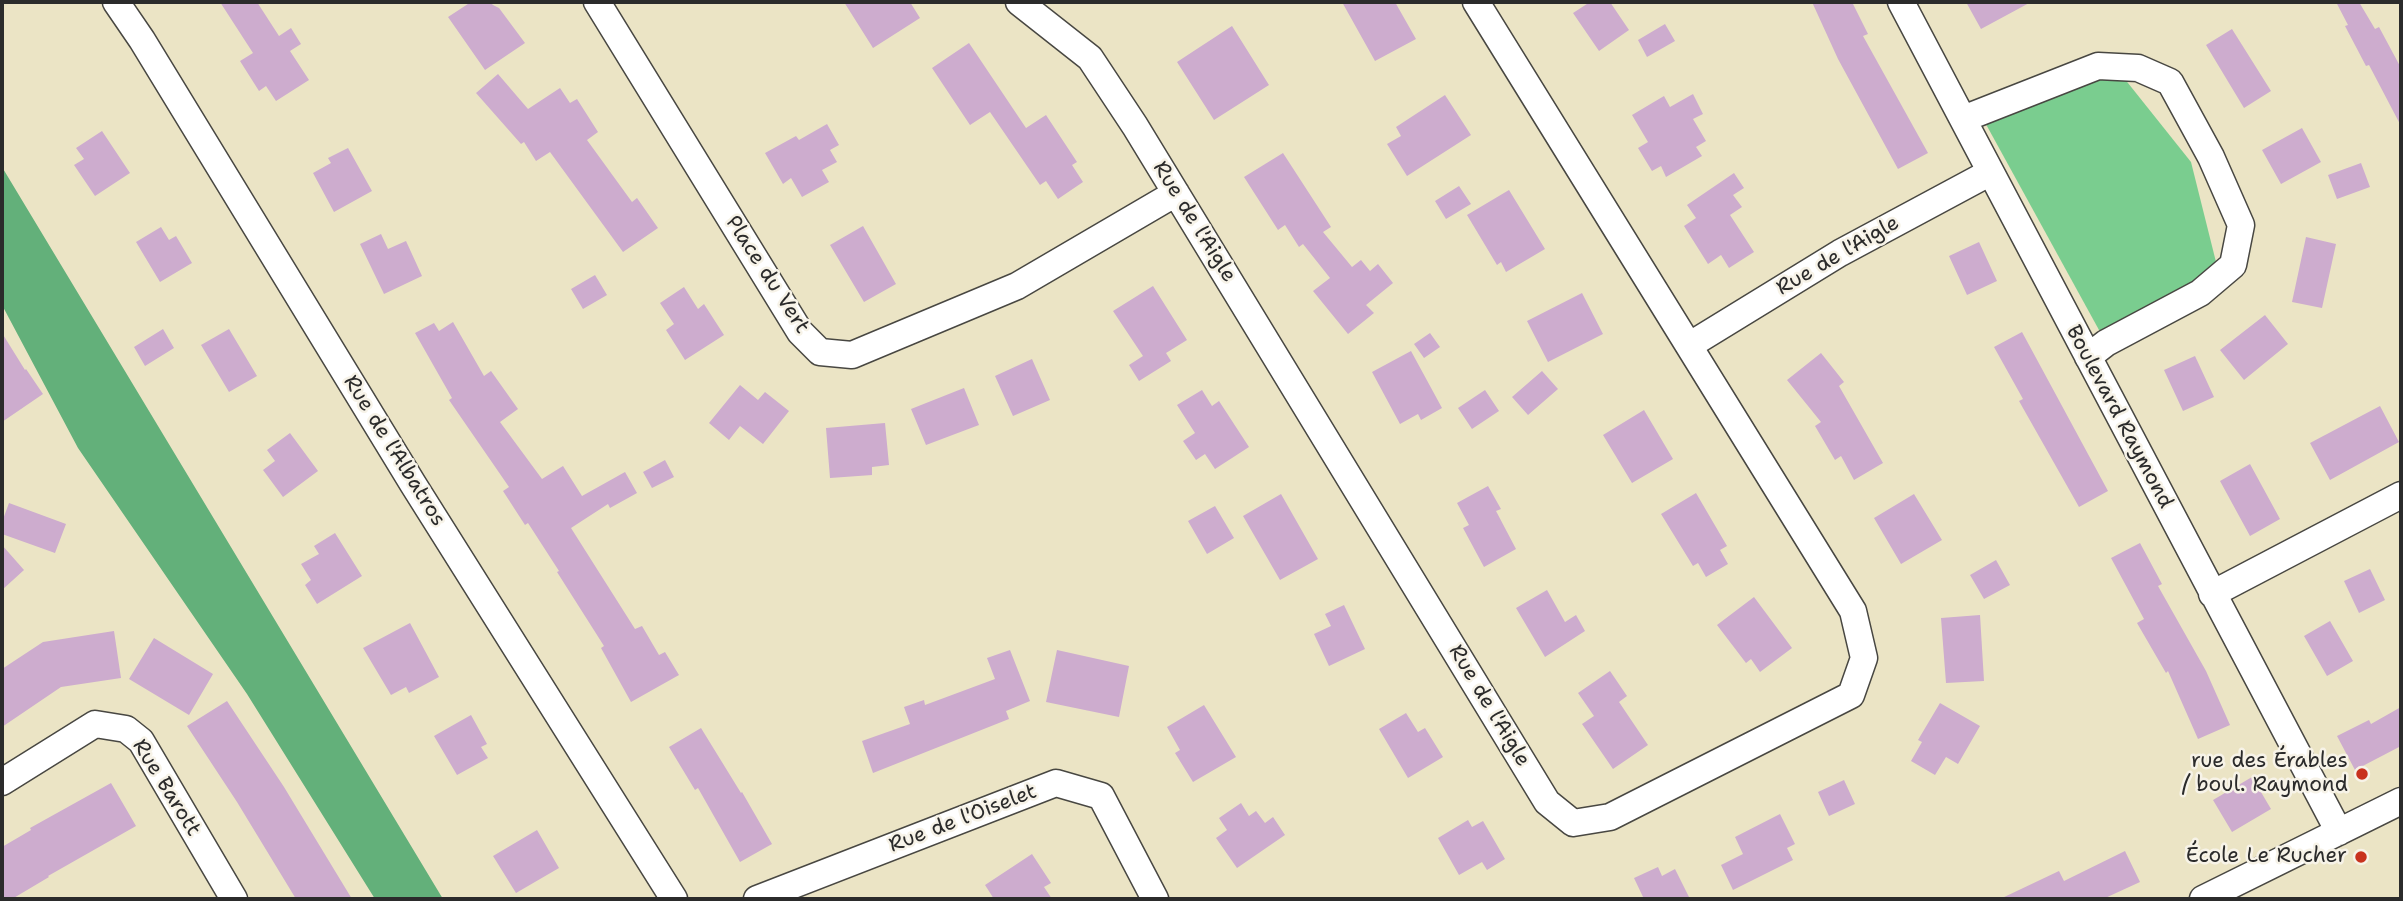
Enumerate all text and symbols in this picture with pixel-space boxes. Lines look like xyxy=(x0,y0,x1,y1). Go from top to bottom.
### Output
street label: Rue de l'Aigle xyxy=(1147,157,1241,287)
street label: Place du Vert xyxy=(720,211,814,339)
street label: Rue de l'Aigle xyxy=(1772,211,1904,301)
street label: Boulevard Raymond xyxy=(2060,321,2178,513)
street label: Rue de l'Albatros xyxy=(337,371,451,531)
street label: Rue de l'Aigle xyxy=(1443,641,1535,771)
street label: Rue Barott xyxy=(126,735,206,841)
place label: rue des Érables / boul. Raymond xyxy=(2182,749,2348,799)
marker: rue des Érables / boul. Raymond xyxy=(2354,766,2370,782)
street label: Rue de l'Oiselet xyxy=(886,779,1040,859)
place label: École Le Rucher xyxy=(2186,844,2347,870)
marker: École Le Rucher xyxy=(2353,849,2369,865)

